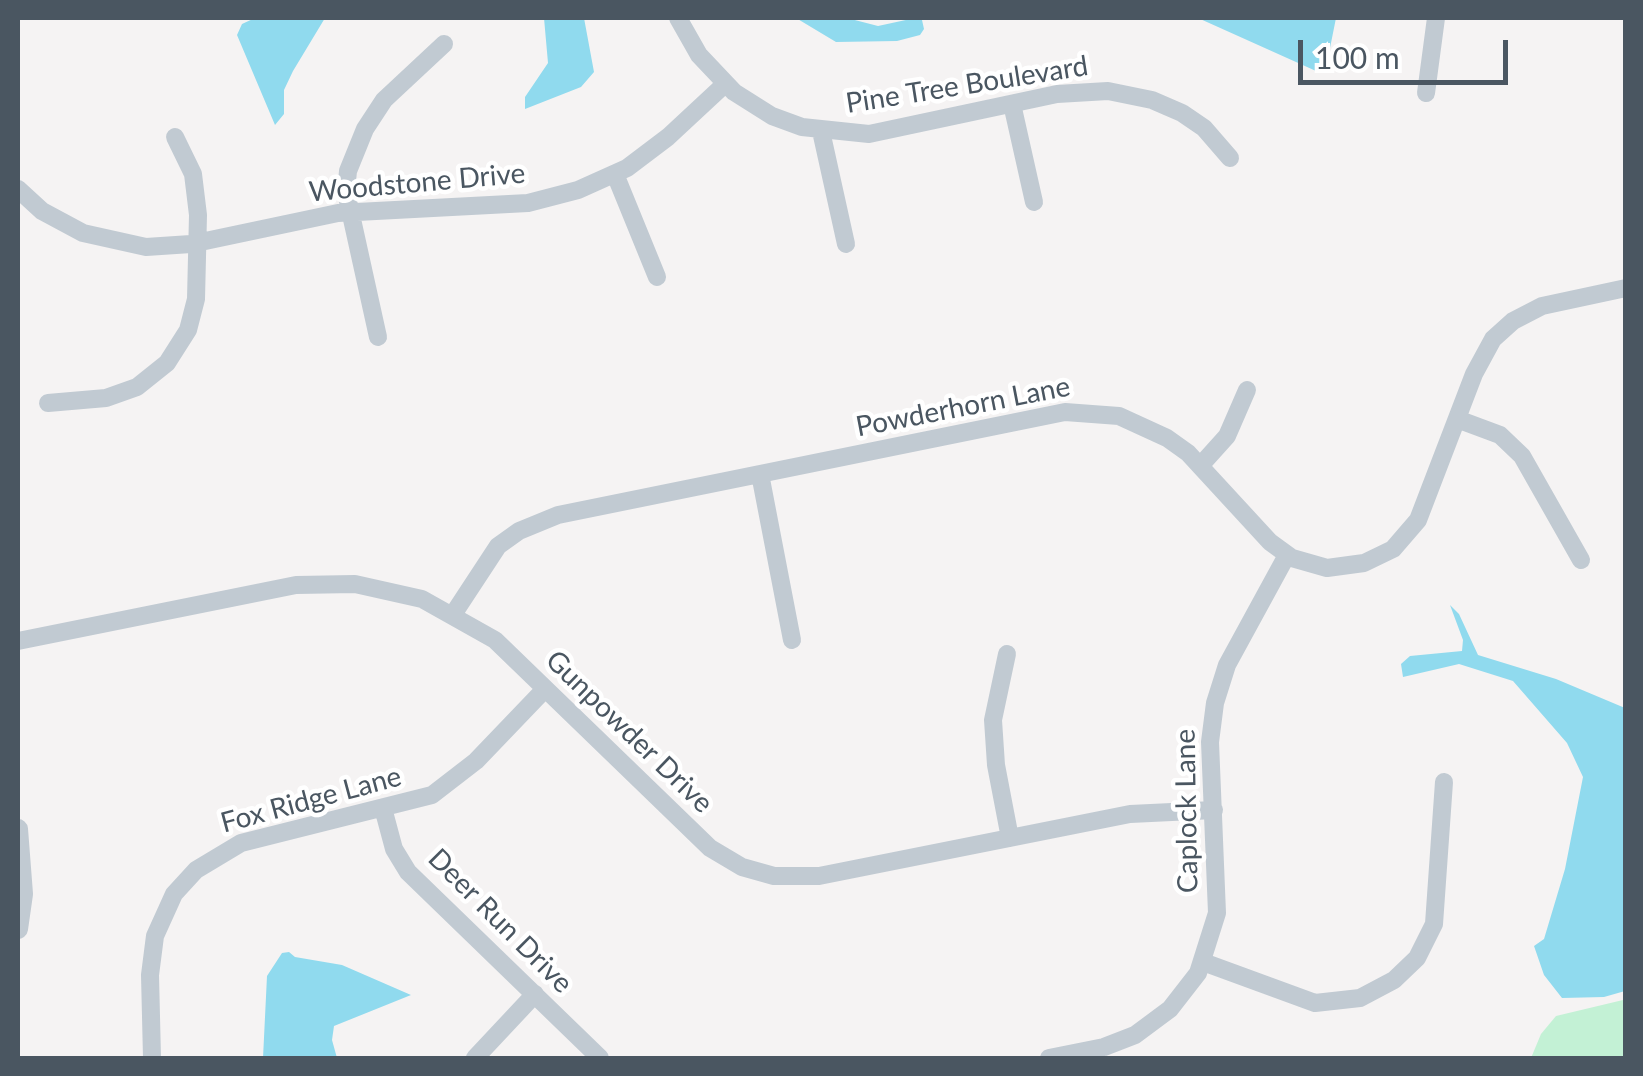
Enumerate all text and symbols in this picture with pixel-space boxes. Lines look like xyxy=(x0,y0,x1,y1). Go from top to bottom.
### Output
scale bar xyxy=(1303,20,1513,82)
text: 100 m xyxy=(1315,39,1400,75)
street label: Pine Tree Boulevard xyxy=(844,49,1090,121)
street label: Woodstone Drive xyxy=(307,157,527,209)
street label: Powderhorn Lane xyxy=(853,370,1073,444)
street label: Gunpowder Drive xyxy=(539,644,719,820)
street label: Caplock Lane xyxy=(1169,729,1205,893)
street label: Fox Ridge Lane xyxy=(217,760,405,840)
street label: Deer Run Drive xyxy=(421,842,579,1000)

